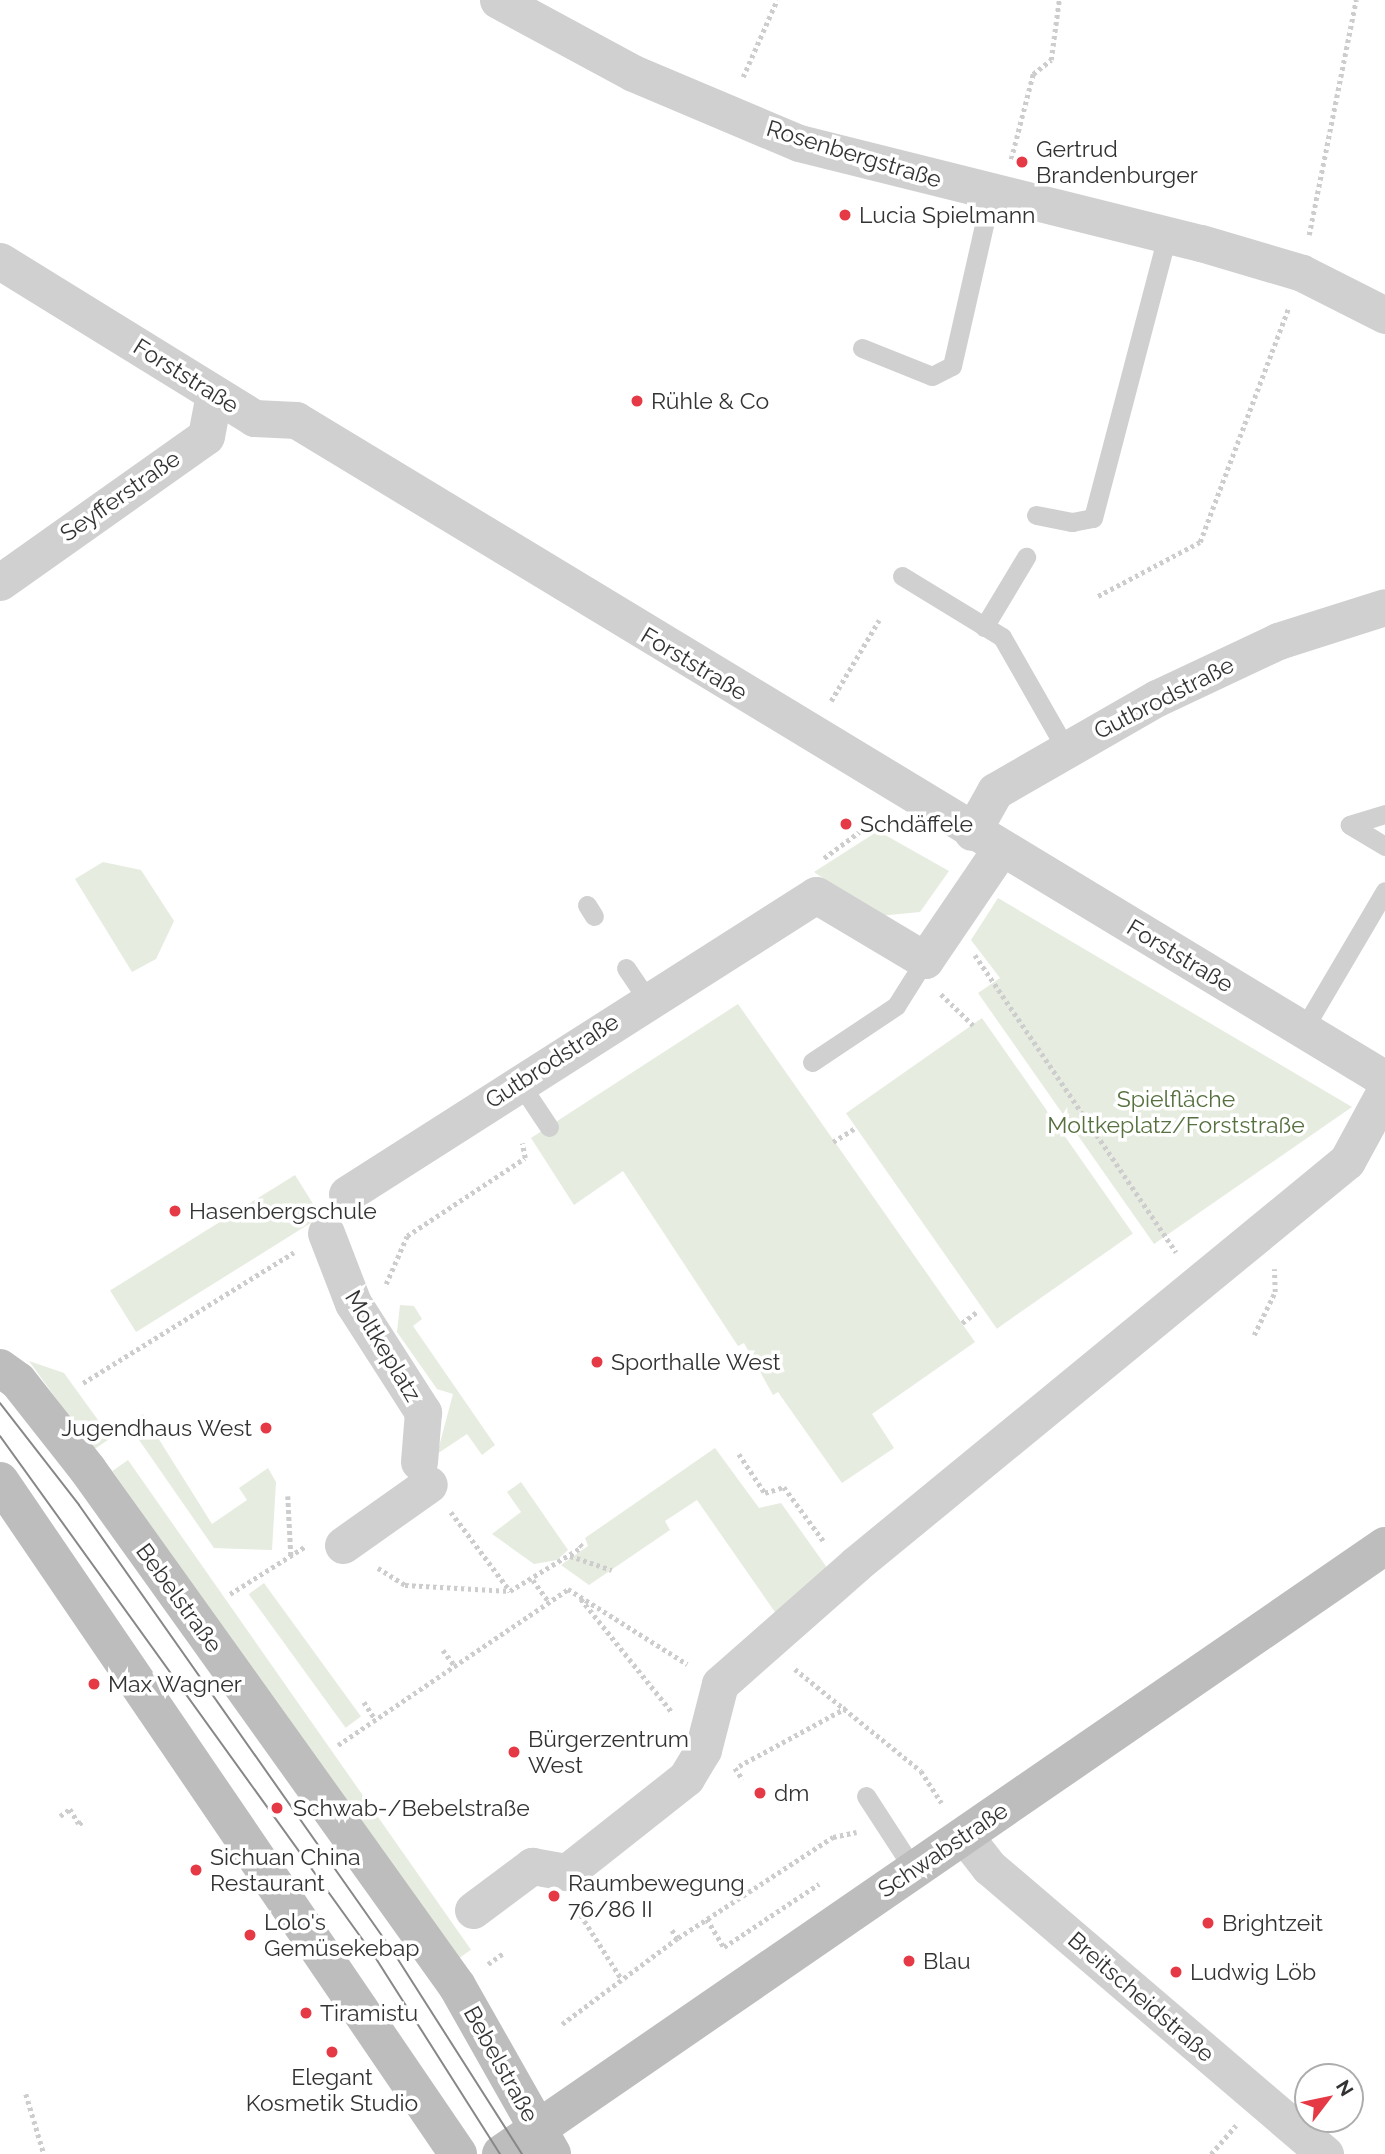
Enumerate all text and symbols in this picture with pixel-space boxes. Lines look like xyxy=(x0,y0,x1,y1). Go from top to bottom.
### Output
street label: Rosenbergstraße xyxy=(763,114,945,194)
place label: Gertrud Brandenburger xyxy=(1036,135,1198,189)
marker: Gertrud Brandenburger xyxy=(1014,154,1030,170)
place label: Lucia Spielmann xyxy=(859,201,1035,229)
marker: Lucia Spielmann xyxy=(837,207,853,223)
street label: Forststraße xyxy=(128,333,244,419)
place label: Rühle & Co xyxy=(651,387,769,415)
marker: Rühle & Co xyxy=(629,393,645,409)
street label: Seyfferstraße xyxy=(55,445,185,547)
street label: Forststraße xyxy=(636,622,752,706)
street label: Gutbrodstraße xyxy=(1089,651,1239,745)
place label: Schdäffele xyxy=(860,810,973,838)
marker: Schdäffele xyxy=(838,816,854,832)
street label: Forststraße xyxy=(1122,914,1238,998)
street label: Gutbrodstraße xyxy=(480,1008,624,1114)
park label: Spielfläche Moltkeplatz/Forststraße xyxy=(1047,1085,1305,1139)
place label: Hasenbergschule xyxy=(189,1197,377,1225)
marker: Hasenbergschule xyxy=(167,1203,183,1219)
street label: Moltkeplatz xyxy=(339,1285,427,1407)
place label: Sporthalle West xyxy=(611,1348,781,1376)
marker: Sporthalle West xyxy=(589,1354,605,1370)
place label: Jugendhaus West xyxy=(61,1414,252,1442)
marker: Jugendhaus West xyxy=(258,1420,274,1436)
street label: Bebelstraße xyxy=(130,1538,228,1658)
place label: Max Wagner xyxy=(108,1670,243,1698)
marker: Max Wagner xyxy=(86,1676,102,1692)
place label: Bürgerzentrum West xyxy=(528,1725,689,1779)
marker: Bürgerzentrum West xyxy=(506,1744,522,1760)
place label: dm xyxy=(774,1779,809,1807)
marker: dm xyxy=(752,1785,768,1801)
place label: Schwab-/Bebelstraße xyxy=(293,1794,530,1822)
street label: Schwabstraße xyxy=(873,1797,1013,1903)
marker: Schwab-/Bebelstraße xyxy=(267,1798,287,1818)
place label: Sichuan China Restaurant xyxy=(210,1843,361,1897)
marker: Sichuan China Restaurant xyxy=(188,1862,204,1878)
place label: Raumbewegung 76/86 II xyxy=(568,1869,745,1923)
marker: Raumbewegung 76/86 II xyxy=(546,1888,562,1904)
place label: Lolo's Gemüsekebap xyxy=(264,1908,419,1962)
place label: Brightzeit xyxy=(1222,1909,1323,1937)
marker: Brightzeit xyxy=(1200,1915,1216,1931)
street label: Breitscheidstraße xyxy=(1062,1926,1220,2068)
marker: Lolo's Gemüsekebap xyxy=(242,1927,258,1943)
place label: Blau xyxy=(923,1947,971,1975)
marker: Blau xyxy=(901,1953,917,1969)
place label: Ludwig Löb xyxy=(1190,1958,1316,1986)
marker: Ludwig Löb xyxy=(1168,1964,1184,1980)
place label: Tiramistu xyxy=(320,1999,418,2027)
street label: Bebelstraße xyxy=(458,2001,544,2127)
marker: Tiramistu xyxy=(298,2005,314,2021)
marker: Elegant Kosmetik Studio xyxy=(324,2044,340,2060)
place label: Elegant Kosmetik Studio xyxy=(246,2063,418,2117)
north arrow xyxy=(1294,2063,1364,2133)
text: N xyxy=(1332,2076,1358,2100)

